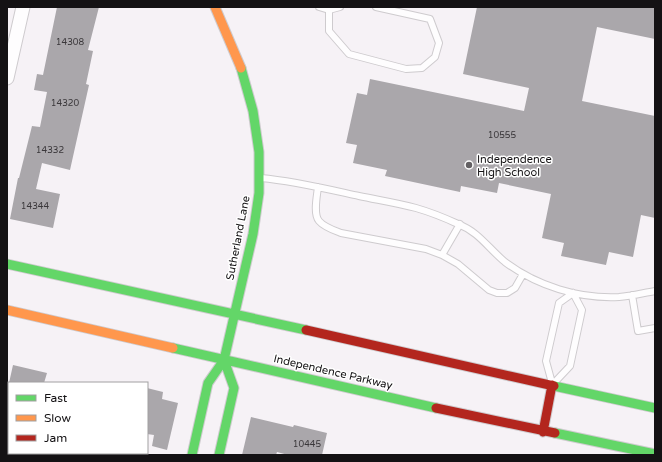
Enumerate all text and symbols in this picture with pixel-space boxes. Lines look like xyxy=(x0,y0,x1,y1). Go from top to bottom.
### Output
house number: 14308 xyxy=(56,37,84,48)
house number: 14320 xyxy=(51,98,79,109)
house number: 10555 xyxy=(488,130,516,141)
house number: 14332 xyxy=(36,145,64,156)
place label: Independence High School xyxy=(477,153,552,179)
marker: Independence High School xyxy=(464,160,474,170)
street label: Sutherland Lane xyxy=(223,195,253,281)
house number: 14344 xyxy=(21,201,49,212)
street label: Independence Parkway xyxy=(272,352,394,392)
legend xyxy=(8,382,148,454)
text: Fast xyxy=(44,391,68,405)
text: Slow xyxy=(44,411,71,425)
text: Jam xyxy=(44,431,67,445)
house number: 10445 xyxy=(293,439,321,450)

